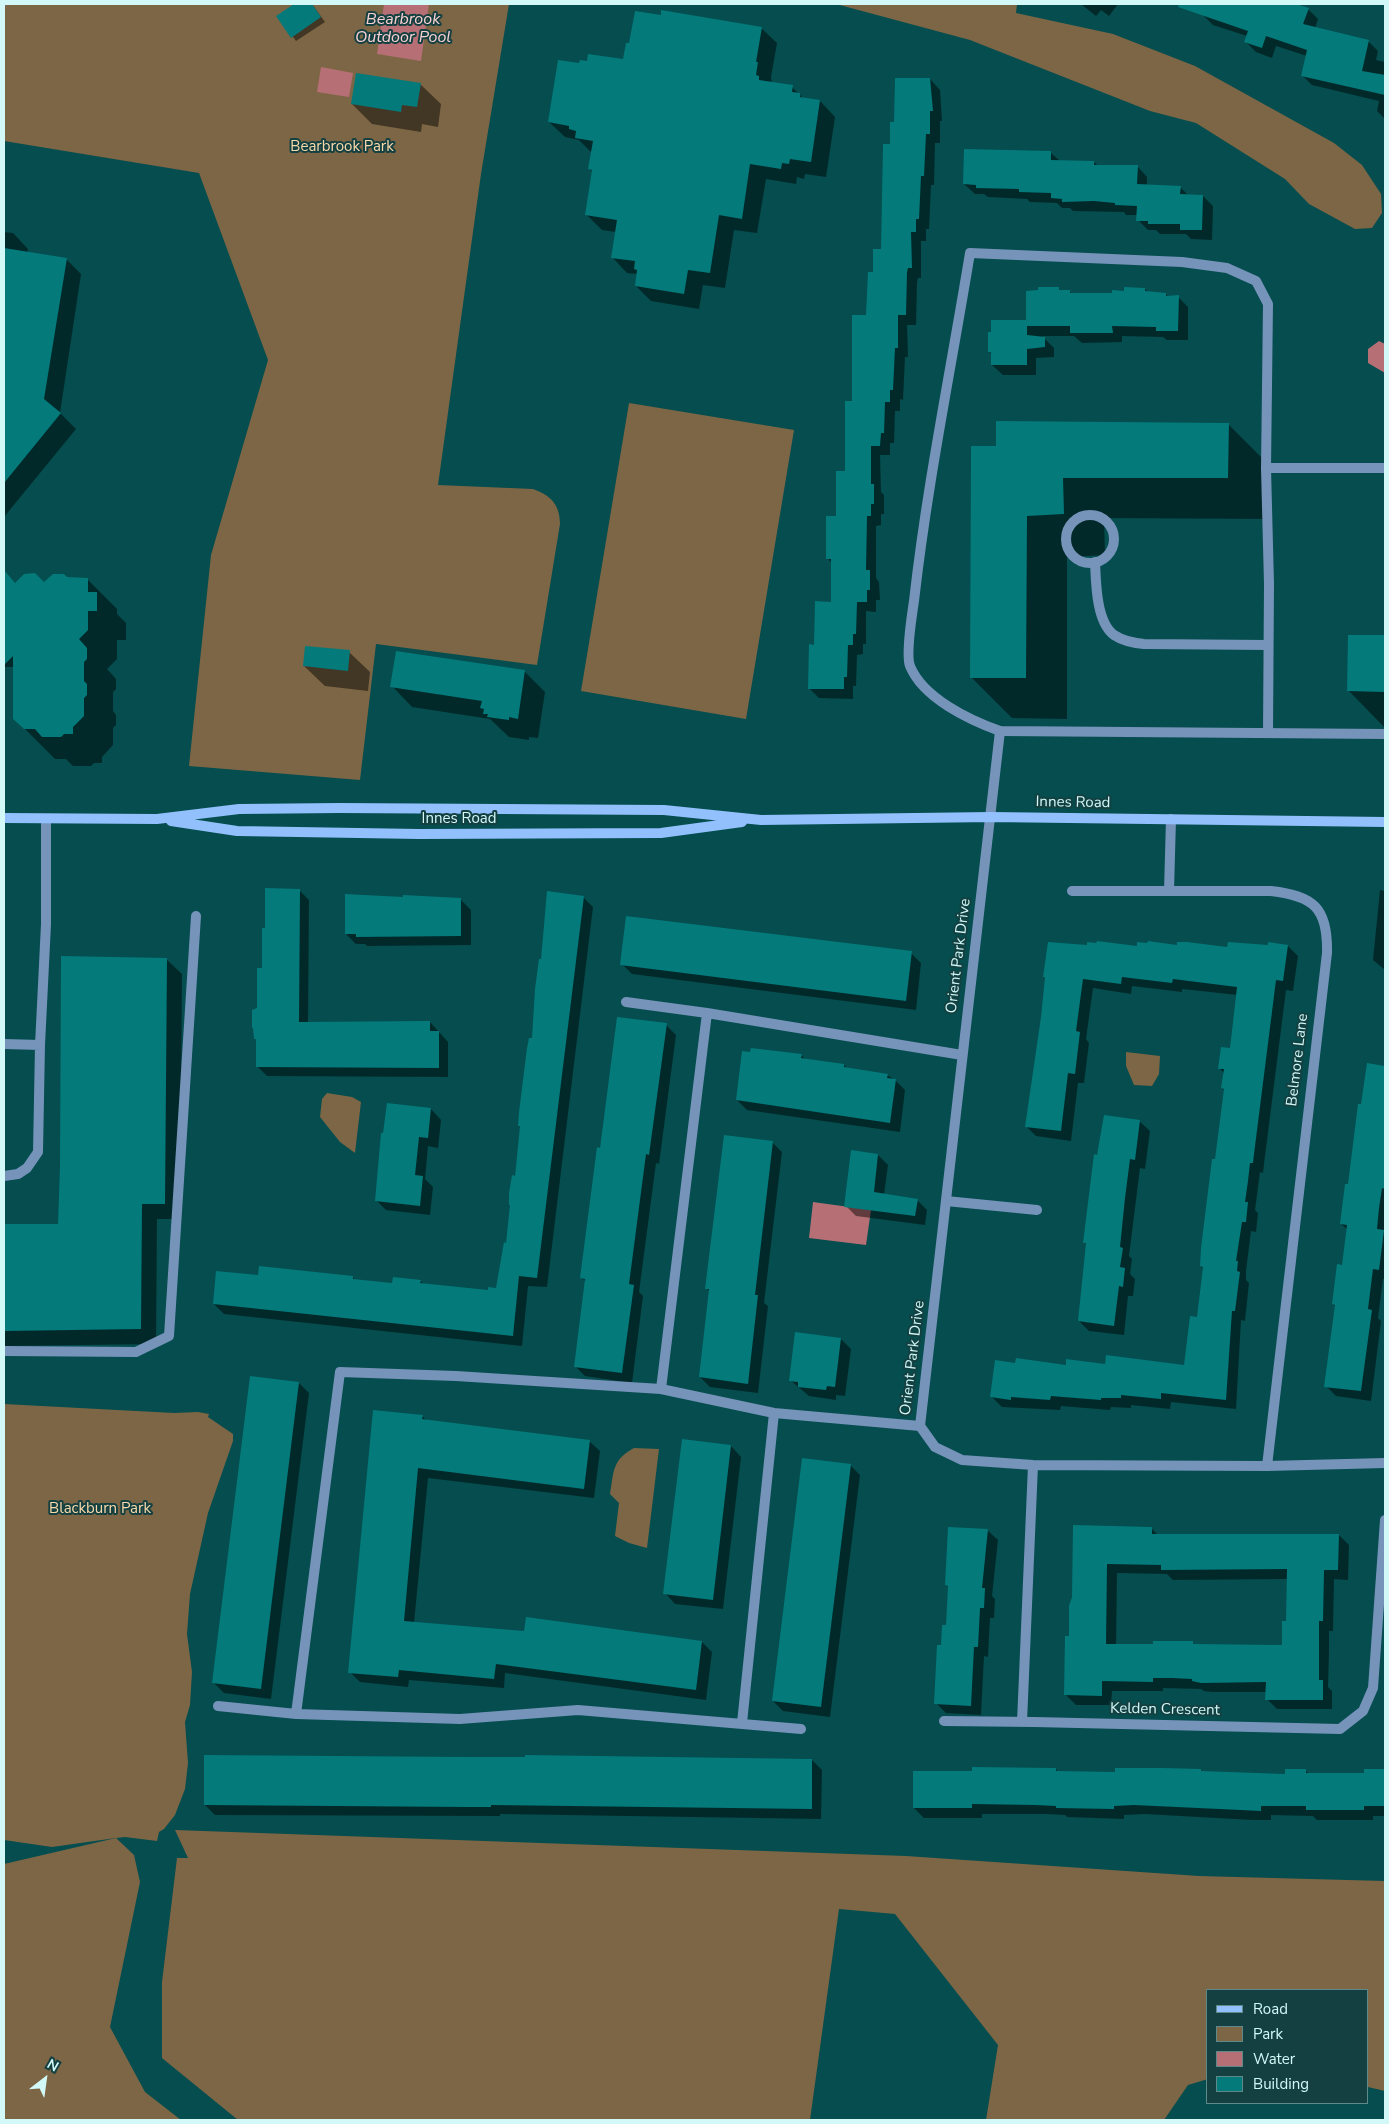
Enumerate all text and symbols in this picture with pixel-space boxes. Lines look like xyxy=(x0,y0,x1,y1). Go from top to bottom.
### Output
water label: Bearbrook Outdoor Pool xyxy=(355,10,451,48)
park label: Bearbrook Park xyxy=(290,138,394,156)
street label: Innes Road xyxy=(1035,793,1111,813)
street label: Innes Road xyxy=(422,810,496,828)
street label: Orient Park Drive xyxy=(943,898,975,1014)
street label: Belmore Lane xyxy=(1283,1013,1313,1107)
street label: Orient Park Drive xyxy=(897,1300,929,1416)
park label: Blackburn Park xyxy=(49,1500,151,1518)
street label: Kelden Crescent xyxy=(1110,1700,1220,1720)
legend xyxy=(1206,1989,1369,2104)
text: Road xyxy=(1253,1999,1288,2019)
text: Park xyxy=(1253,2024,1283,2044)
text: Water xyxy=(1253,2049,1295,2069)
north arrow xyxy=(20,2054,70,2104)
text: N xyxy=(43,2055,62,2076)
text: Building xyxy=(1253,2074,1309,2094)

